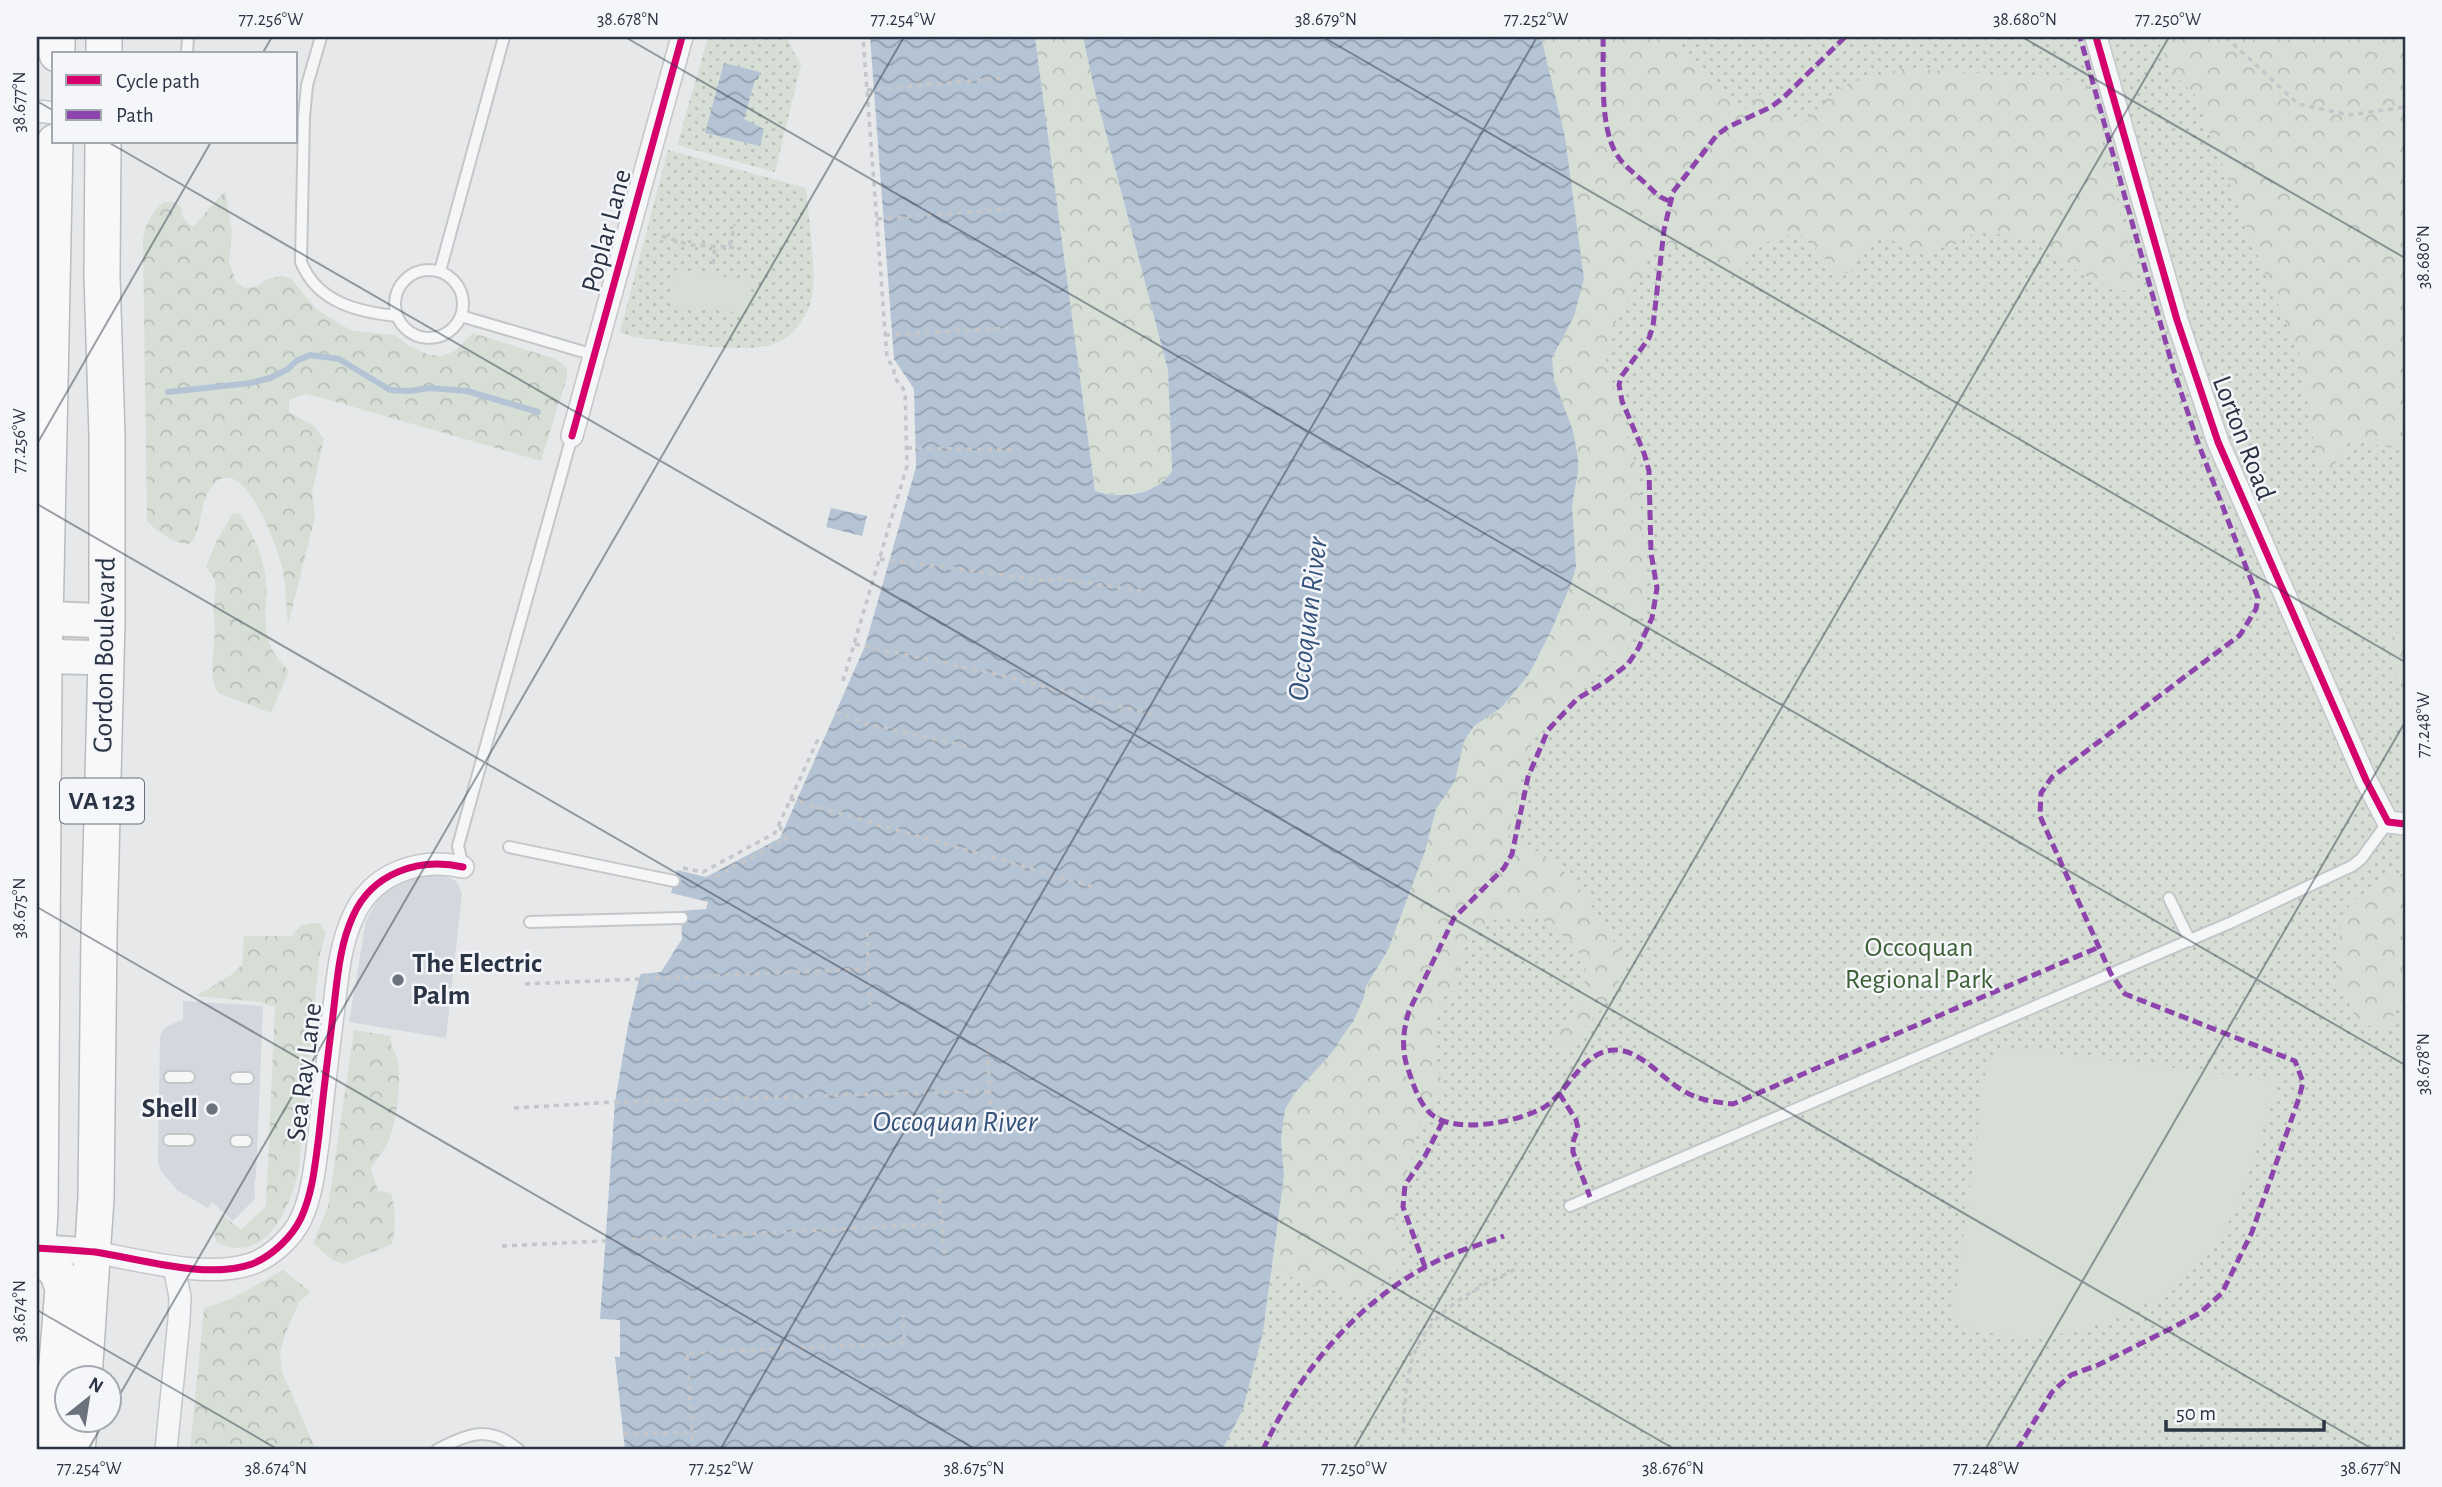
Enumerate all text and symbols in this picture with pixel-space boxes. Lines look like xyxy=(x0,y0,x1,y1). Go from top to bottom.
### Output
text: 77.256°W xyxy=(239,11,303,29)
text: 38.678°N xyxy=(597,11,659,29)
text: 77.254°W xyxy=(870,11,936,29)
text: 38.679°N xyxy=(1295,11,1357,29)
text: 77.252°W xyxy=(1504,11,1568,29)
text: 38.680°N xyxy=(1993,11,2057,29)
text: 77.250°W xyxy=(2135,11,2201,29)
legend xyxy=(52,52,298,144)
text: 38.677°N xyxy=(11,71,29,133)
text: Cycle path xyxy=(116,71,200,92)
text: Path xyxy=(116,105,154,126)
street label: Poplar Lane xyxy=(577,166,637,296)
text: 38.680°N xyxy=(2415,225,2433,289)
street label: Lorton Road xyxy=(2207,372,2279,504)
text: 77.256°W xyxy=(11,409,29,473)
water label: Occoquan River xyxy=(1283,534,1333,703)
street label: Gordon Boulevard xyxy=(89,557,121,753)
text: 77.248°W xyxy=(2415,692,2433,758)
road number: VA 123 xyxy=(60,778,144,824)
text: 38.675°N xyxy=(11,877,29,939)
park label: Occoquan Regional Park xyxy=(1845,934,1993,994)
place label: The Electric Palm xyxy=(412,950,542,1010)
marker: The Electric Palm xyxy=(390,972,406,988)
street label: Sea Ray Lane xyxy=(283,1001,327,1143)
text: 38.678°N xyxy=(2415,1033,2433,1095)
place label: Shell xyxy=(141,1095,198,1123)
marker: Shell xyxy=(204,1101,220,1117)
water label: Occoquan River xyxy=(873,1107,1039,1137)
text: 38.674°N xyxy=(11,1280,29,1342)
north arrow xyxy=(52,1364,122,1434)
text: N xyxy=(85,1374,106,1397)
scale bar xyxy=(2166,1389,2323,1433)
text: 50 m xyxy=(2176,1403,2216,1424)
text: 77.254°W xyxy=(56,1460,122,1478)
text: 38.674°N xyxy=(245,1460,307,1478)
text: 77.252°W xyxy=(689,1460,753,1478)
text: 38.675°N xyxy=(943,1460,1005,1478)
text: 77.250°W xyxy=(1321,1460,1387,1478)
text: 38.676°N xyxy=(1642,1460,1704,1478)
text: 77.248°W xyxy=(1953,1460,2019,1478)
text: 38.677°N xyxy=(2340,1460,2402,1478)

